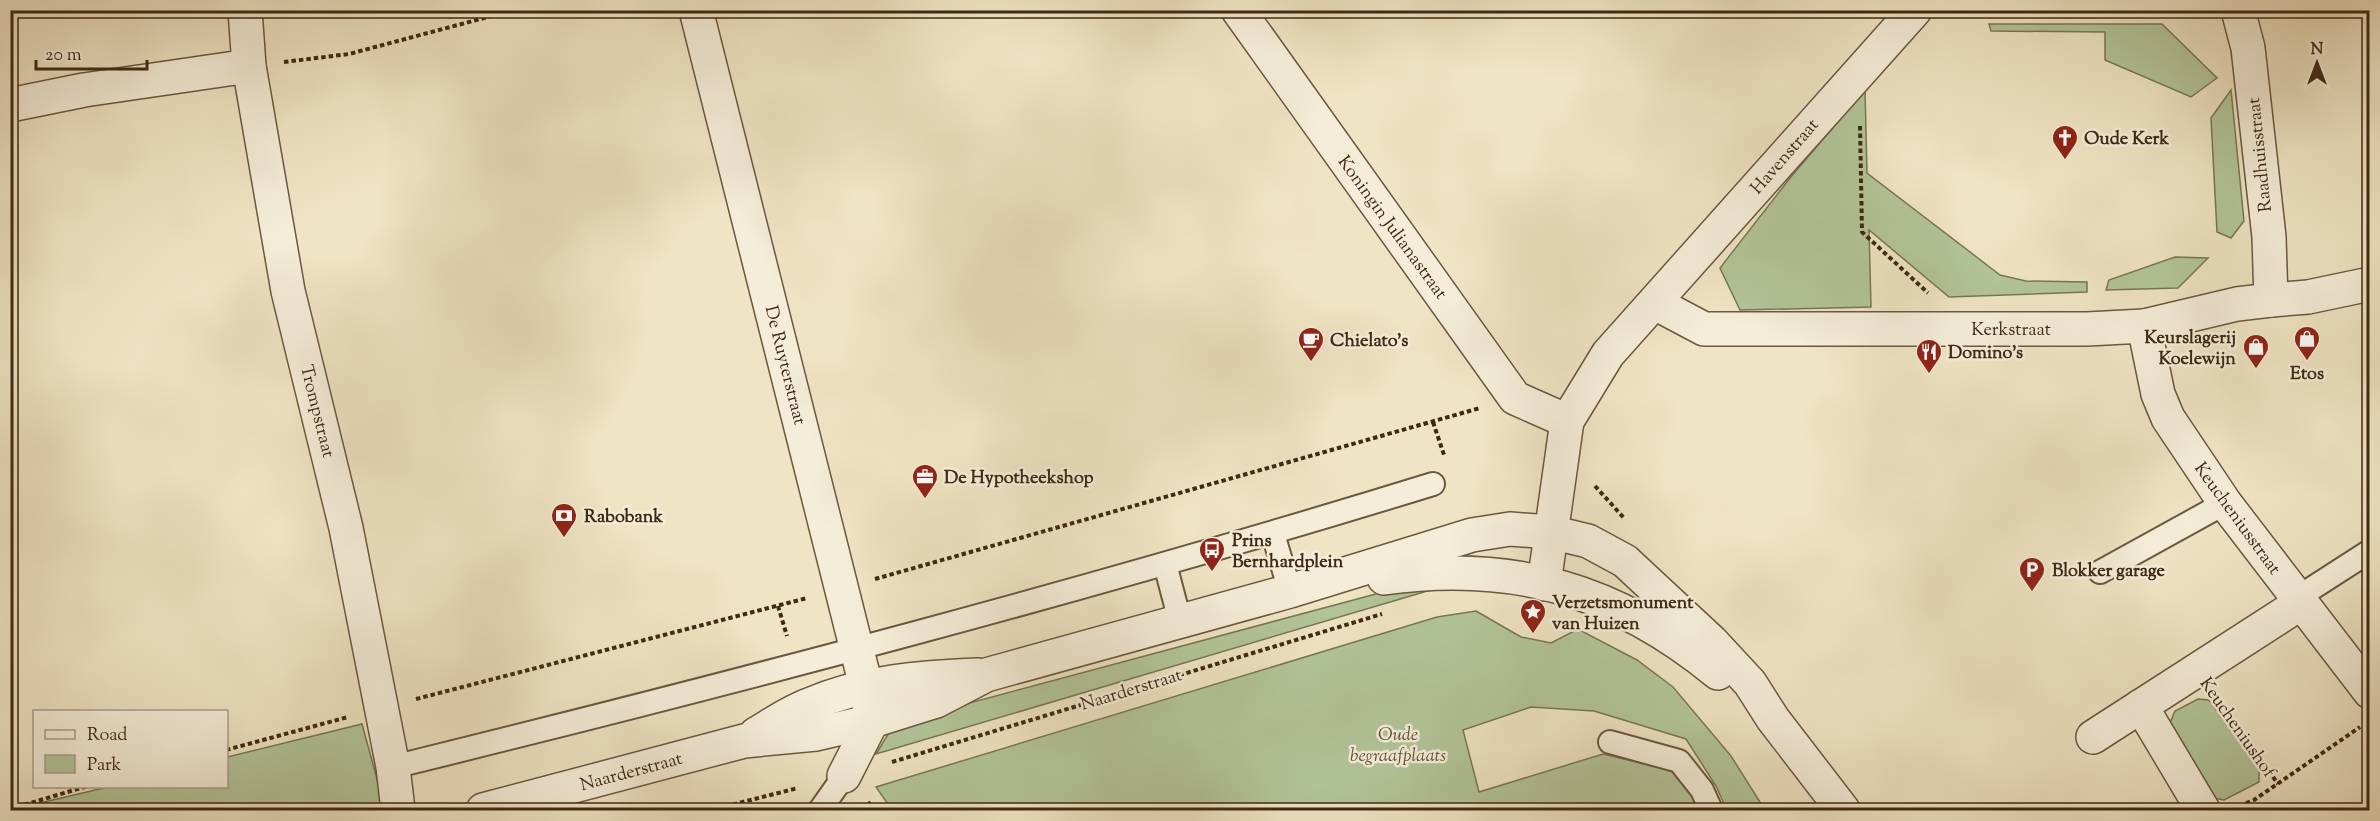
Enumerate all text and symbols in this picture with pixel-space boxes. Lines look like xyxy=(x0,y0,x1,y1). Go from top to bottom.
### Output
scale bar xyxy=(36,33,147,71)
north arrow xyxy=(2287,33,2347,93)
text: N xyxy=(2311,39,2324,62)
text: 20 m xyxy=(45,43,82,69)
street label: Raadhuisstraat xyxy=(2242,96,2280,213)
street label: Havenstraat xyxy=(1745,114,1826,201)
church icon: Oude Kerk xyxy=(2050,123,2080,161)
place label: Oude Kerk xyxy=(2084,127,2169,153)
street label: Koningin Julianastraat xyxy=(1330,151,1452,305)
street label: De Ruyterstraat xyxy=(757,303,811,428)
street label: Kerkstraat xyxy=(1971,318,2051,344)
shop icon: Etos xyxy=(2292,324,2322,362)
cafe icon: Chielato's xyxy=(1296,325,1326,363)
place label: Keurslagerij Koelewijn xyxy=(2144,326,2236,373)
place label: Chielato's xyxy=(1330,329,1408,355)
shop icon: Keurslagerij Koelewijn xyxy=(2241,332,2271,370)
restaurant icon: Domino's xyxy=(1914,337,1944,375)
place label: Domino's xyxy=(1948,341,2023,367)
street label: Trompstraat xyxy=(292,362,340,461)
place label: Etos xyxy=(2290,362,2324,388)
street label: Keucheniusstraat xyxy=(2187,458,2286,581)
office icon: De Hypotheekshop xyxy=(910,462,940,500)
place label: De Hypotheekshop xyxy=(944,466,1094,492)
bank icon: Rabobank xyxy=(549,501,579,539)
place label: Rabobank xyxy=(584,505,663,531)
place label: Prins Bernhardplein xyxy=(1232,529,1344,576)
bus stop icon: Prins Bernhardplein xyxy=(1197,535,1227,573)
parking icon: Blokker garage xyxy=(2017,555,2047,593)
place label: Blokker garage xyxy=(2052,559,2165,585)
place label: Verzetsmonument van Huizen xyxy=(1552,591,1694,638)
place icon: Verzetsmonument van Huizen xyxy=(1518,597,1548,635)
street label: Naarderstraat xyxy=(1078,663,1186,719)
street label: Keucheniushof xyxy=(2192,673,2281,784)
legend xyxy=(33,710,228,788)
text: Road xyxy=(87,723,127,749)
park label: Oude begraafplaats xyxy=(1350,723,1446,770)
street label: Naarderstraat xyxy=(577,747,686,799)
text: Park xyxy=(87,753,122,779)

